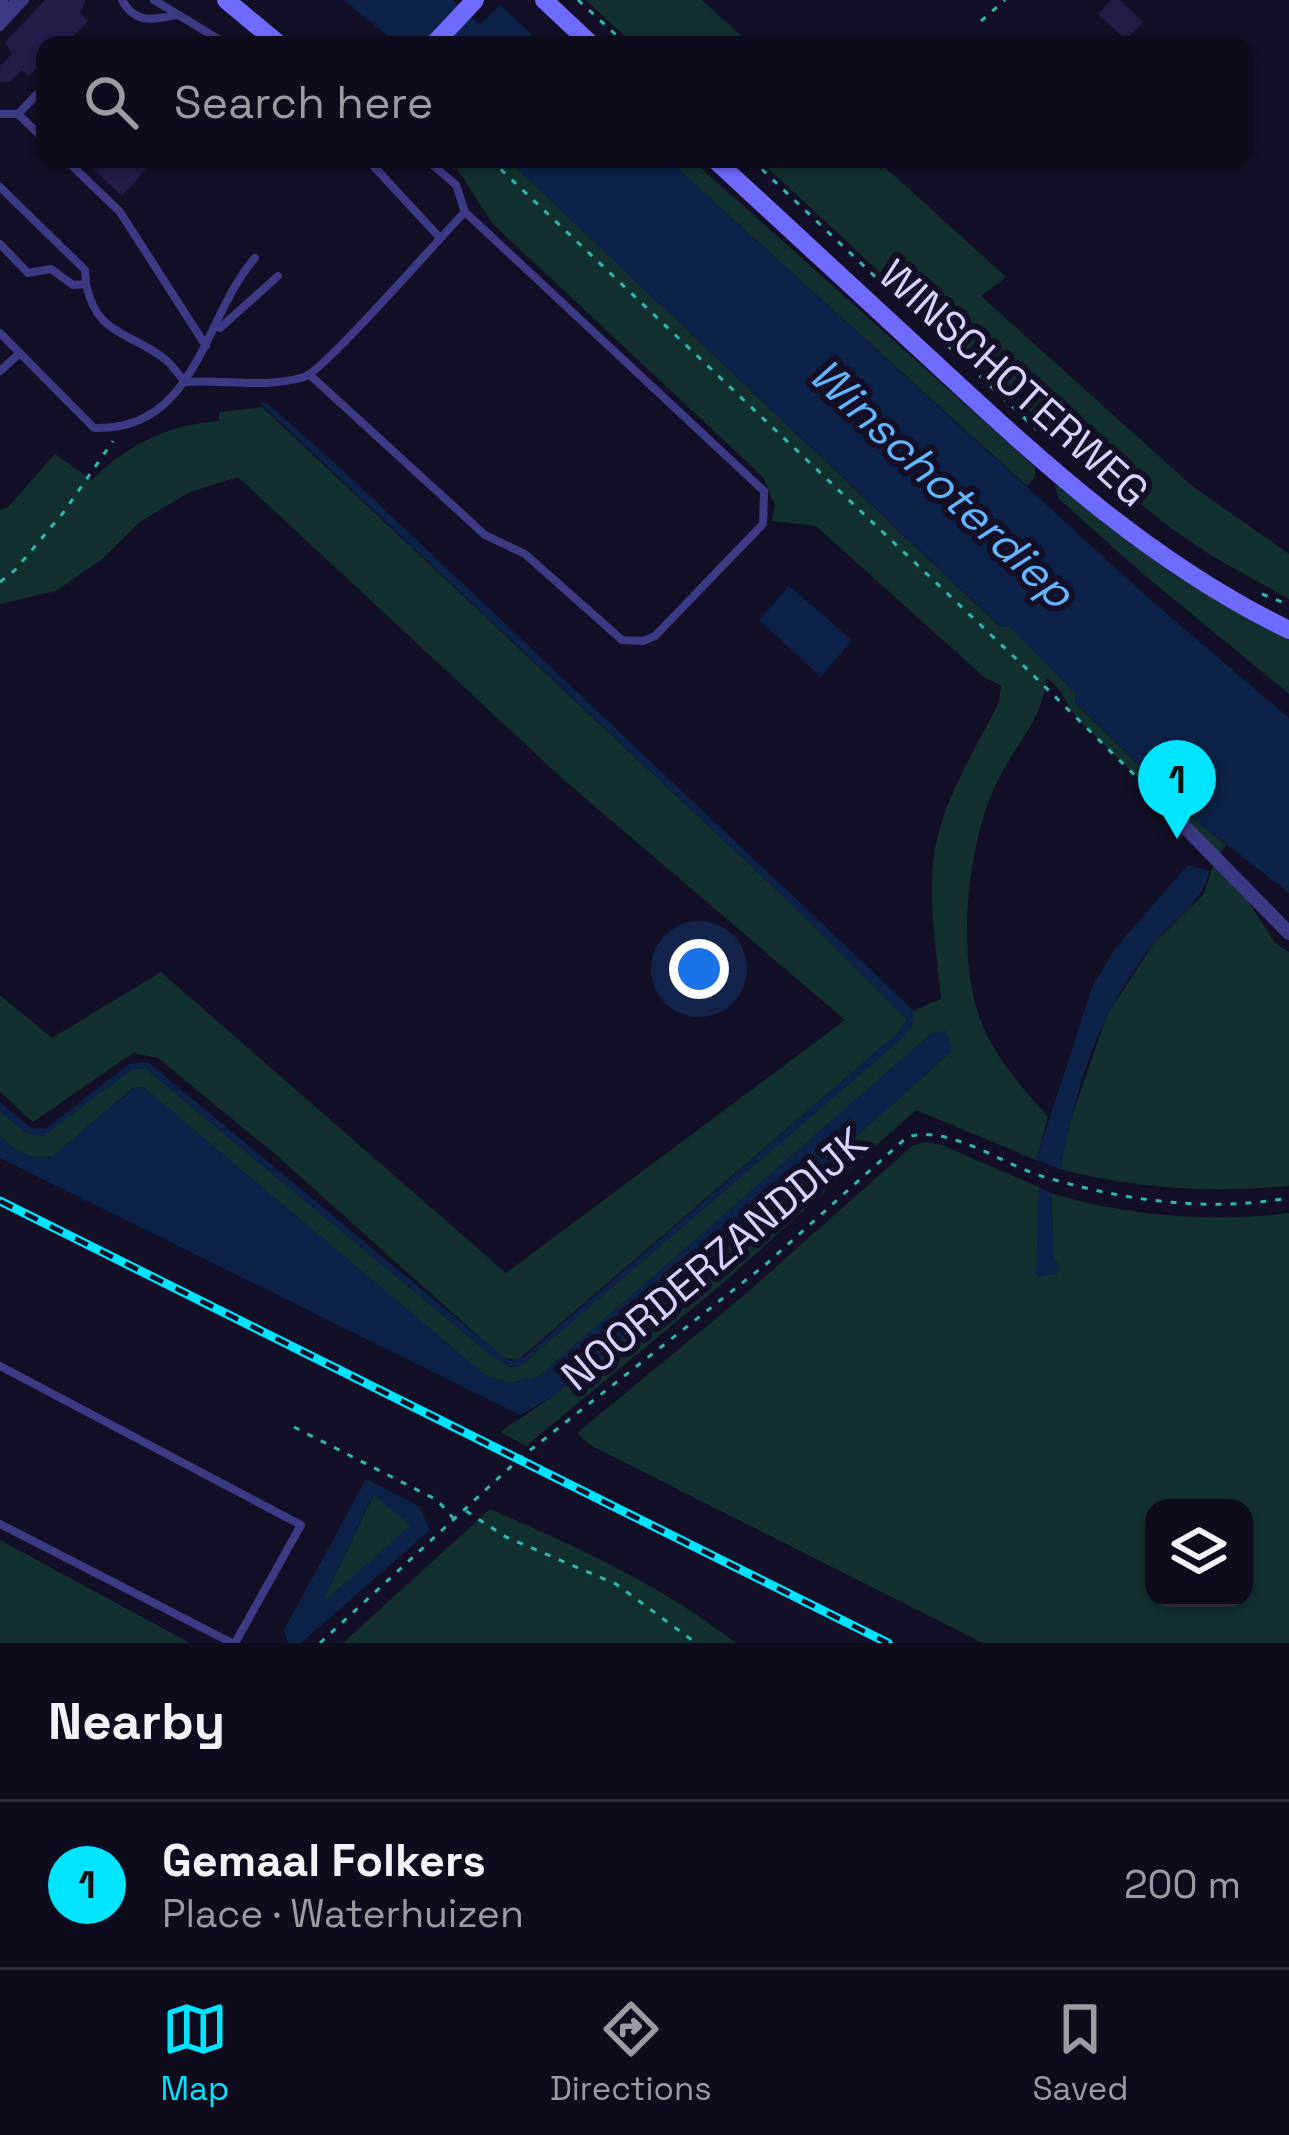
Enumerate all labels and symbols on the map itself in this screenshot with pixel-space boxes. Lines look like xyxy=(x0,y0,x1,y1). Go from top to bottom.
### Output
street label: WINSCHOTERWEG xyxy=(868,248,1160,518)
water label: Winschoterdiep xyxy=(798,346,1088,622)
pin: 1 xyxy=(1138,740,1216,839)
your location xyxy=(669,939,729,999)
street label: NOORDERZANDDIJK xyxy=(550,1115,878,1402)

